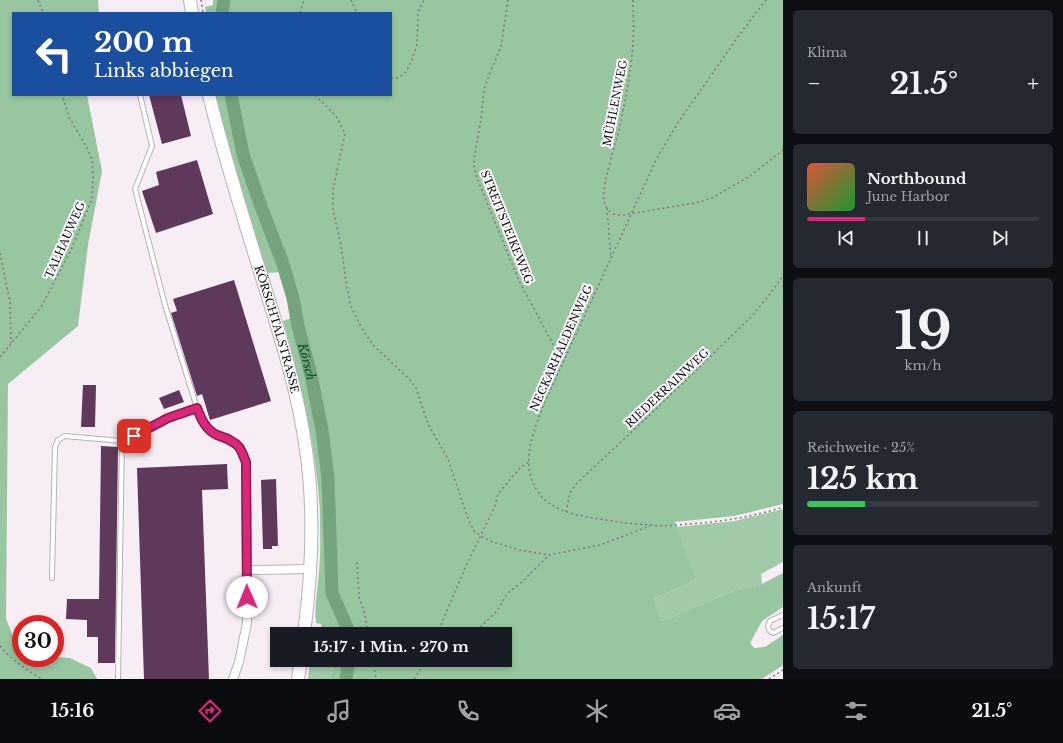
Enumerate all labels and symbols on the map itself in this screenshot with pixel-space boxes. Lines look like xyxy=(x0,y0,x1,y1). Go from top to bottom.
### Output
street label: MÜHLENWEG xyxy=(600,58,630,148)
street label: STREITSTEIKEWEG xyxy=(478,168,536,286)
street label: TALHAUWEG xyxy=(42,199,88,281)
street label: KÖRSCHTALSTRASSE xyxy=(251,263,302,395)
street label: NECKARHALDENWEG xyxy=(527,282,595,413)
water label: Körsch xyxy=(295,340,319,382)
street label: RIEDERRAINWEG xyxy=(622,345,712,430)
pin xyxy=(117,419,151,453)
position arrow xyxy=(226,576,268,618)
speed limit sign: 30 xyxy=(12,615,64,667)

